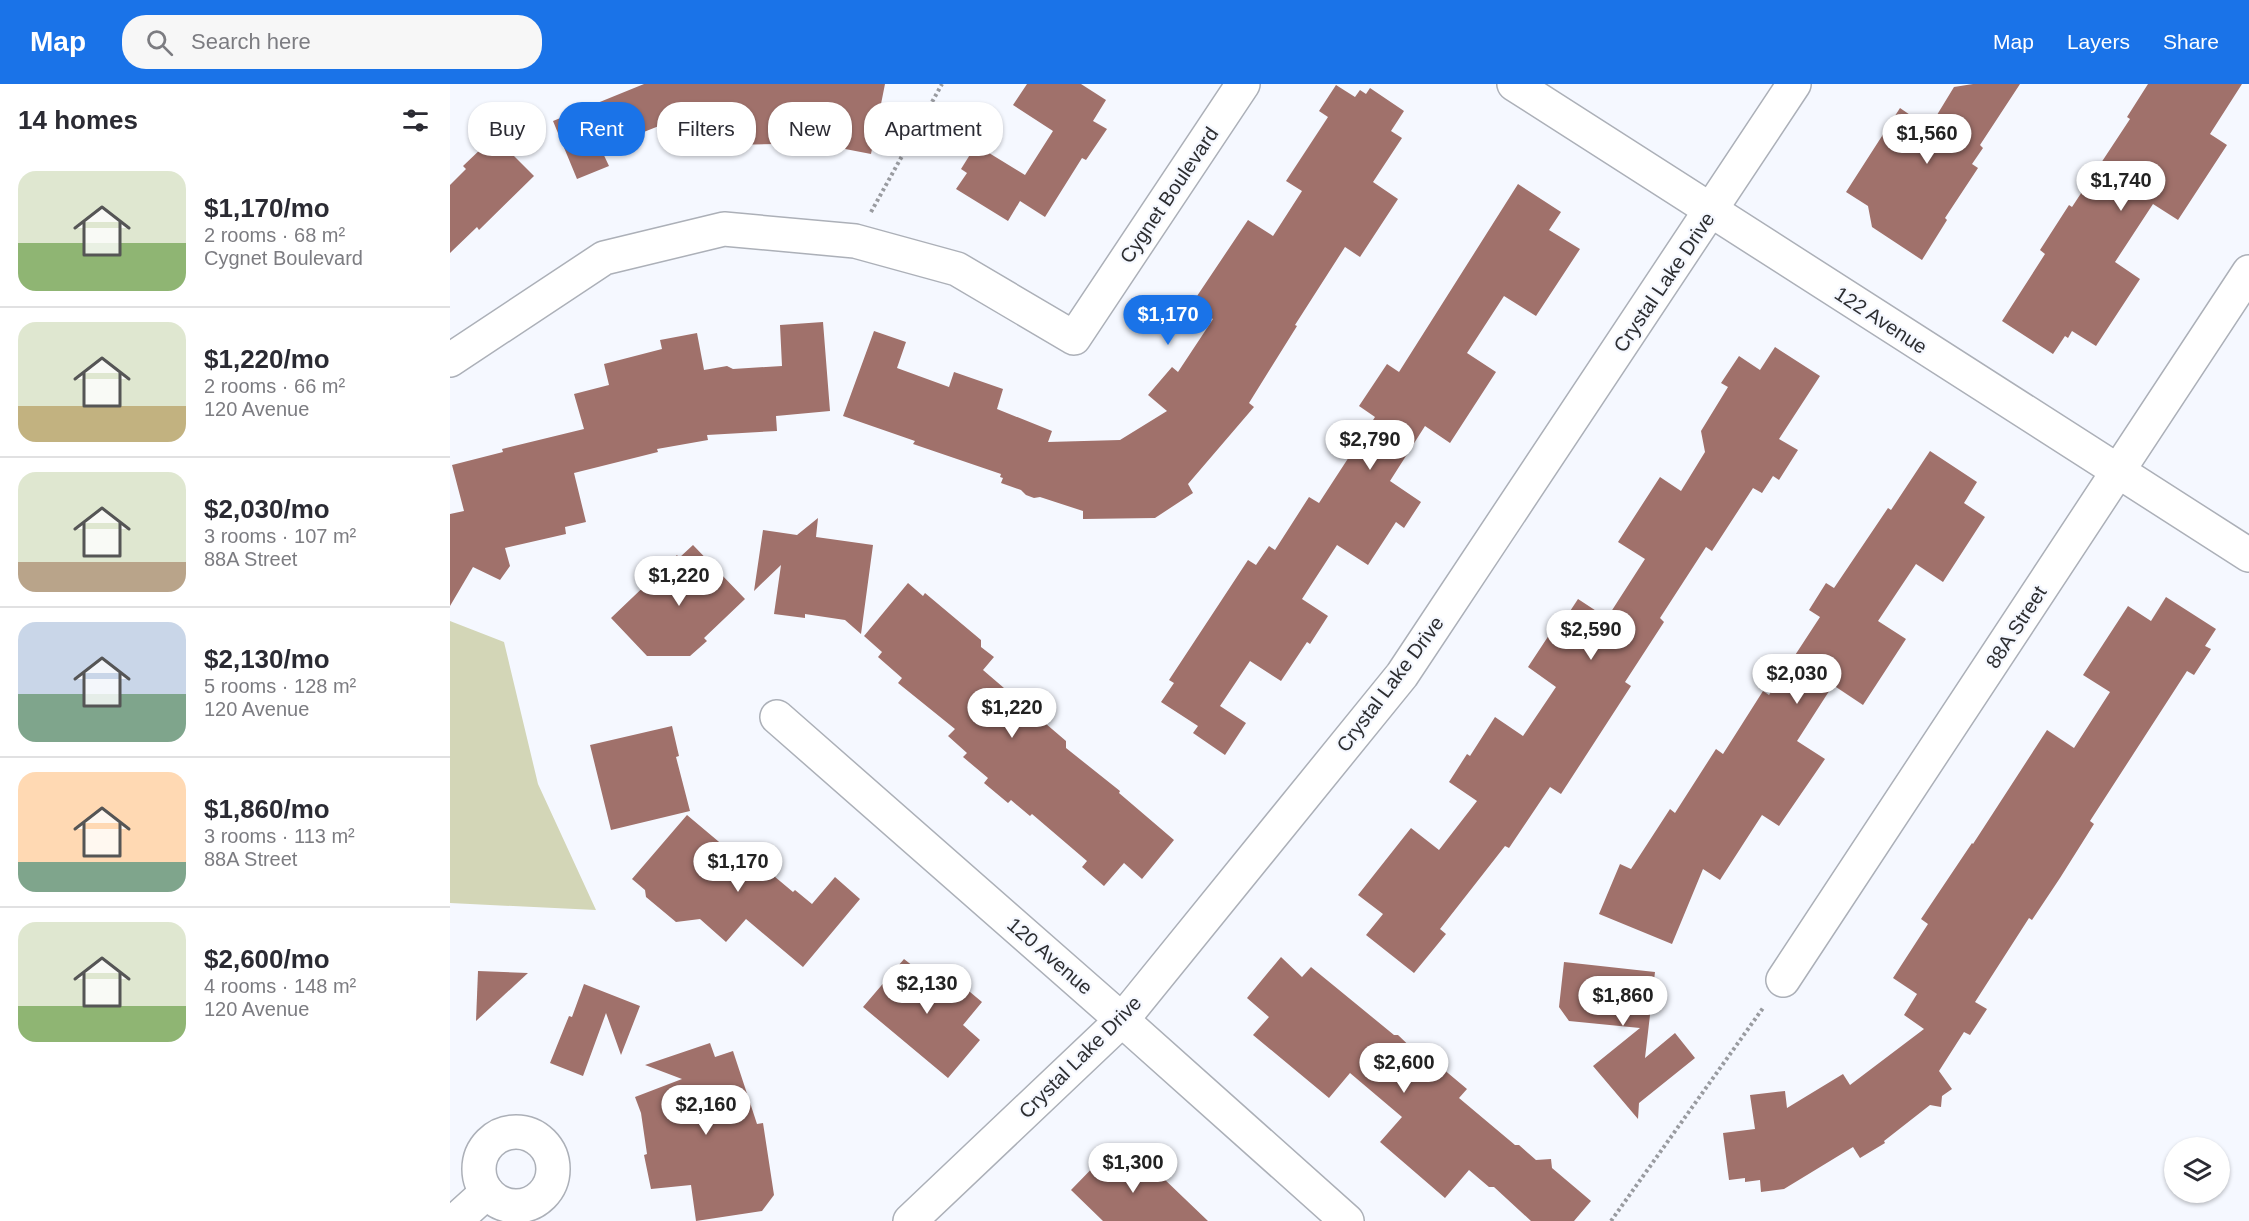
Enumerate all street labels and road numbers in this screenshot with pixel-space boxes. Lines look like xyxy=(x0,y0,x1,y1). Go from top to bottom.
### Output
street label: Cygnet Boulevard xyxy=(1115,123,1223,267)
street label: Crystal Lake Drive xyxy=(1609,208,1719,356)
street label: 122 Avenue xyxy=(1831,282,1931,358)
street label: 88A Street xyxy=(1981,581,2051,672)
street label: Crystal Lake Drive xyxy=(1332,612,1448,756)
street label: 120 Avenue xyxy=(1003,913,1097,999)
street label: Crystal Lake Drive xyxy=(1014,991,1146,1123)

